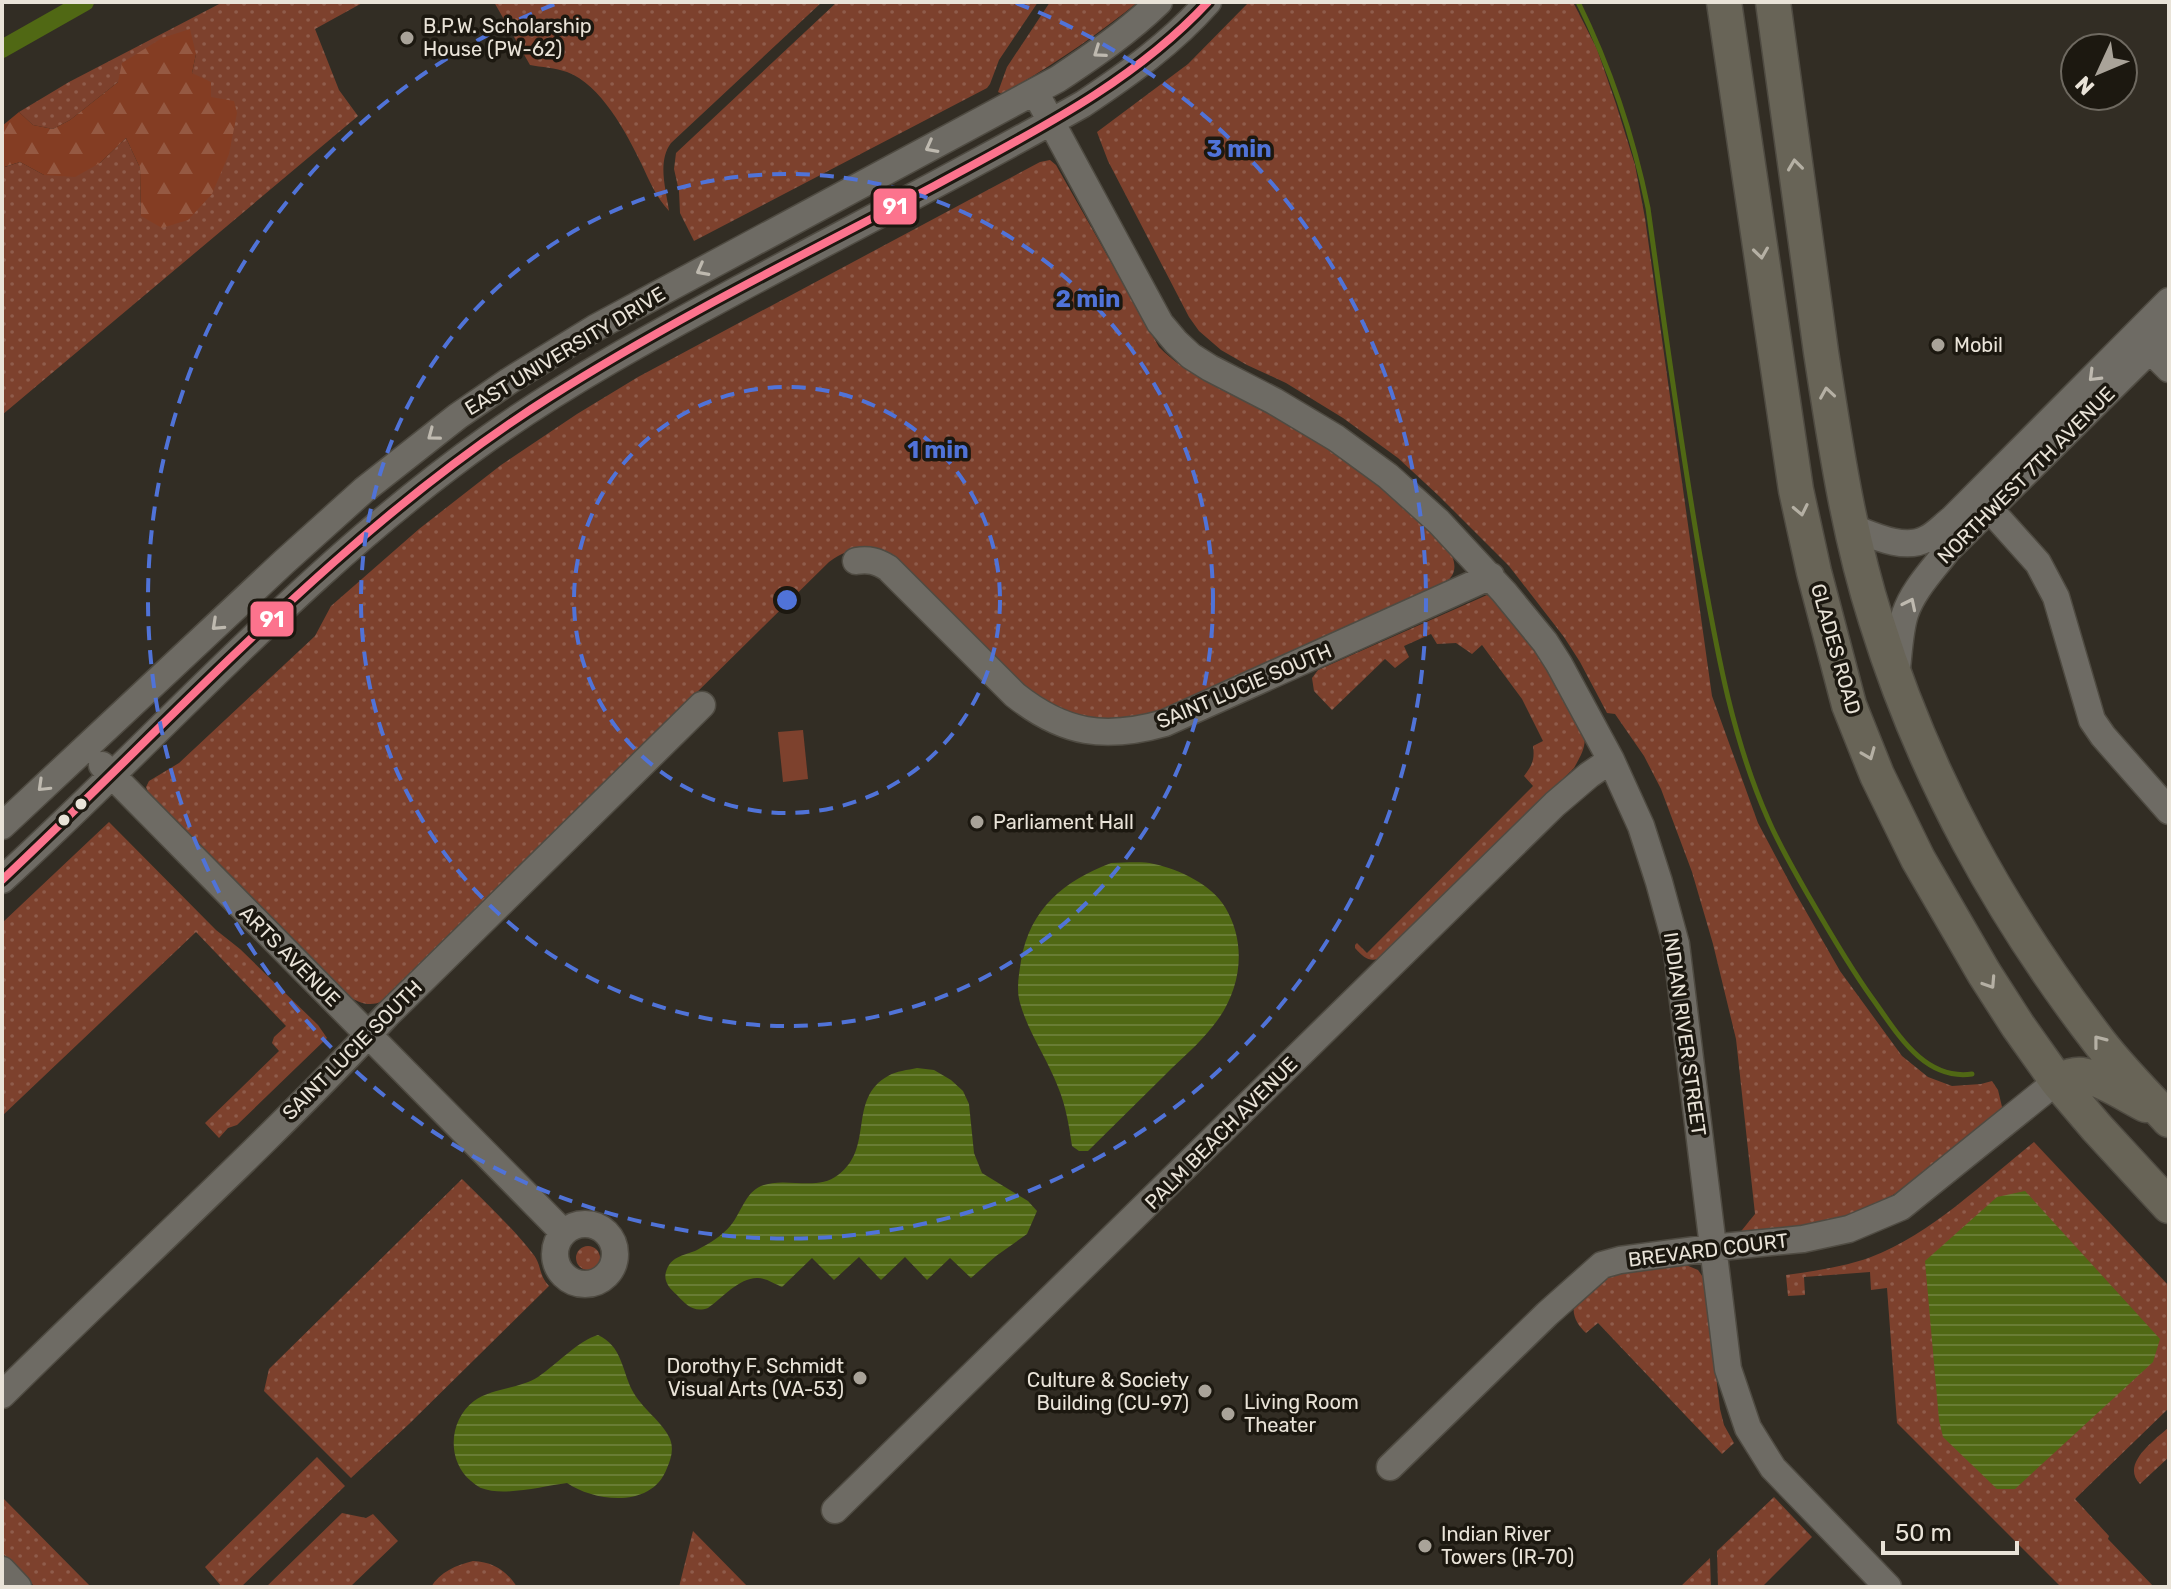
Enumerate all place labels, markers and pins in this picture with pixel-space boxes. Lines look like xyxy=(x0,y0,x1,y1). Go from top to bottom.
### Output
place label: B.P.W. Scholarship House (PW-62) xyxy=(423,14,592,61)
marker: B.P.W. Scholarship House (PW-62) xyxy=(398,29,416,47)
place label: Mobil xyxy=(1954,333,2003,357)
marker: Mobil xyxy=(1929,336,1947,354)
centre of rings xyxy=(773,586,801,614)
unlabelled marker xyxy=(73,796,89,812)
place label: Parliament Hall xyxy=(993,810,1134,834)
unlabelled marker xyxy=(56,812,72,828)
marker: Parliament Hall xyxy=(968,813,986,831)
place label: Dorothy F. Schmidt Visual Arts (VA-53) xyxy=(666,1354,844,1401)
place label: Culture & Society Building (CU-97) xyxy=(1027,1368,1189,1415)
marker: Dorothy F. Schmidt Visual Arts (VA-53) xyxy=(851,1369,869,1387)
marker: Culture & Society Building (CU-97) xyxy=(1196,1382,1214,1400)
place label: Living Room Theater xyxy=(1244,1390,1359,1437)
marker: Living Room Theater xyxy=(1219,1405,1237,1423)
place label: Indian River Towers (IR-70) xyxy=(1441,1522,1574,1569)
marker: Indian River Towers (IR-70) xyxy=(1416,1537,1434,1555)

